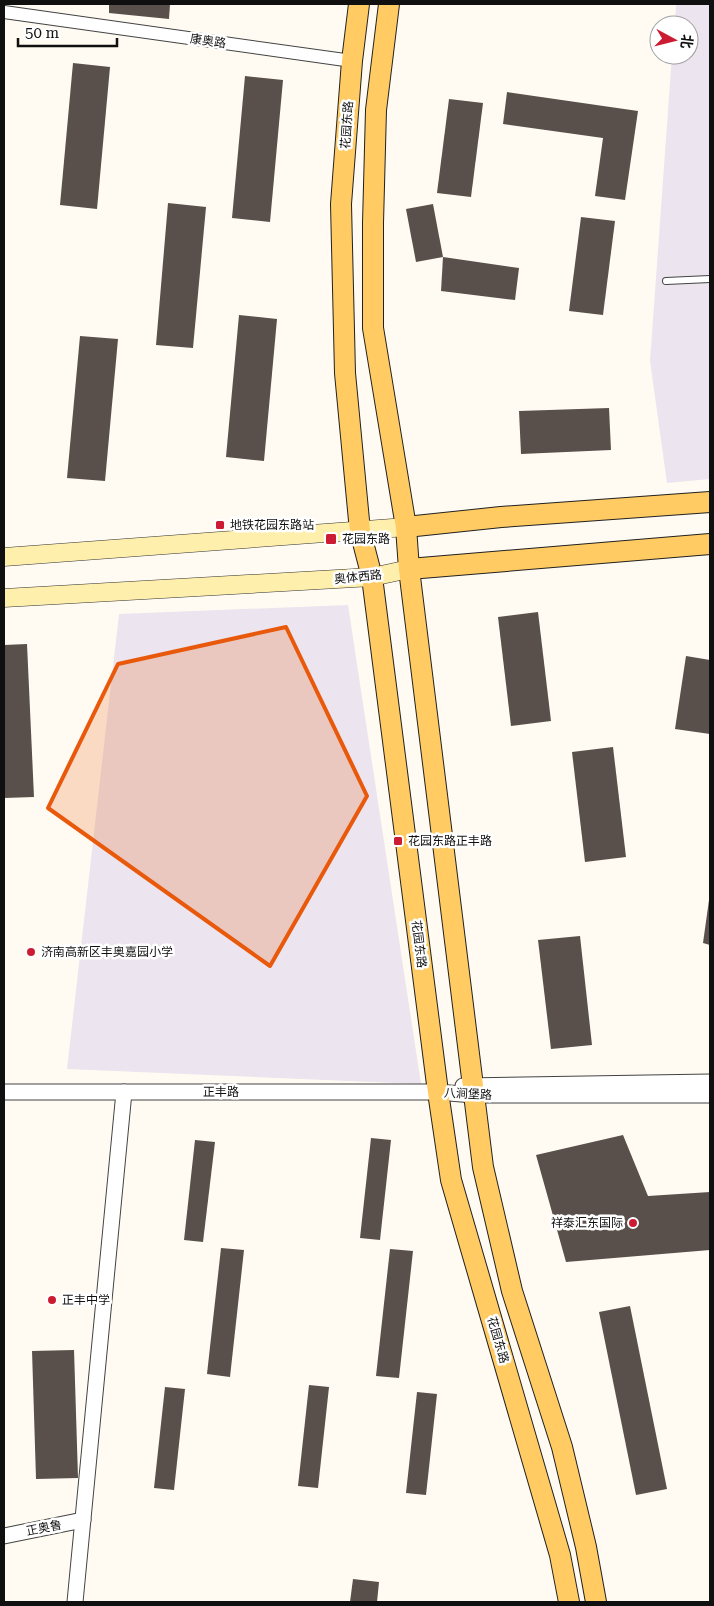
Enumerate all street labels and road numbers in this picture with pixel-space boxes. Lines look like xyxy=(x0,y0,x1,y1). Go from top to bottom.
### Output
street label: 康奥路 xyxy=(189,32,227,50)
street label: 花园东路 xyxy=(338,101,356,149)
street label: 奥体西路 xyxy=(333,568,383,586)
street label: 花园东路 xyxy=(409,919,429,969)
street label: 正丰路 xyxy=(203,1085,239,1099)
street label: 八涧堡路 xyxy=(444,1086,492,1102)
street label: 花园东路 xyxy=(485,1315,511,1365)
street label: 正奥鲁 xyxy=(25,1518,63,1538)

